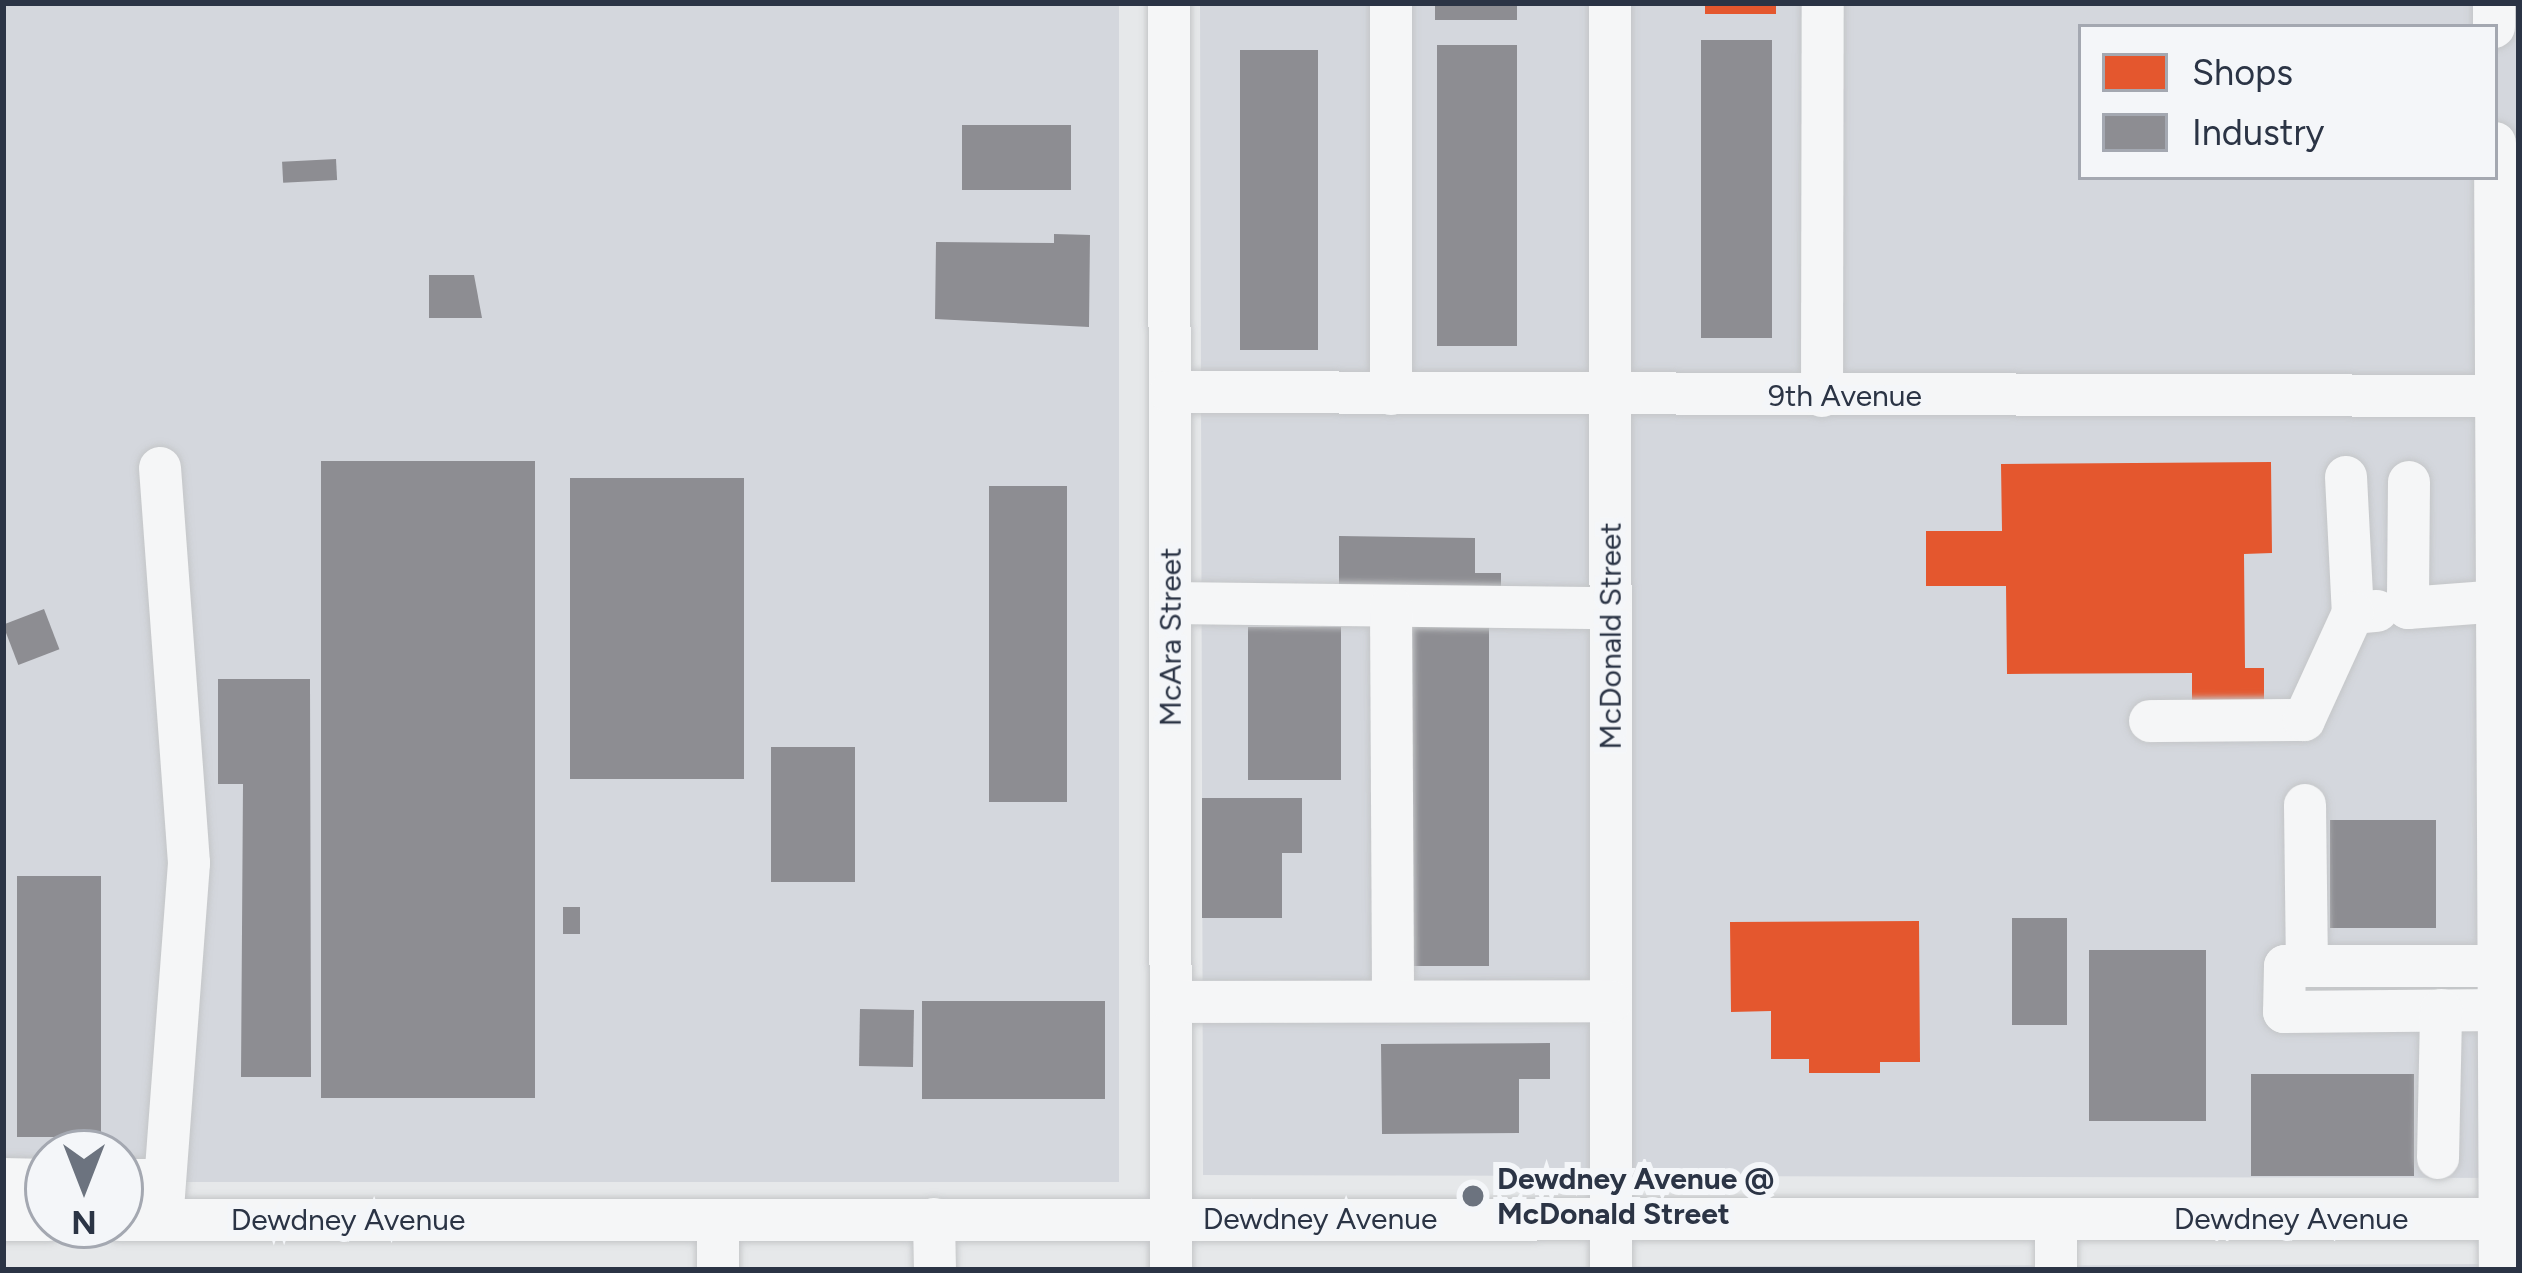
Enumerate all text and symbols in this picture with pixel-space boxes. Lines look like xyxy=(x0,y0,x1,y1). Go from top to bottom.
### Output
legend xyxy=(2078,24,2498,180)
text: Shops xyxy=(2192,51,2293,94)
text: Industry xyxy=(2192,111,2325,154)
street label: 9th Avenue xyxy=(1768,378,1922,414)
street label: McDonald Street xyxy=(1593,522,1629,750)
street label: McAra Street xyxy=(1153,548,1189,726)
north arrow xyxy=(24,1129,144,1249)
place label: Dewdney Avenue @ McDonald Street xyxy=(1497,1161,1774,1232)
marker: Dewdney Avenue @ McDonald Street xyxy=(1460,1183,1486,1209)
street label: Dewdney Avenue xyxy=(1203,1201,1437,1237)
street label: Dewdney Avenue xyxy=(2174,1201,2408,1237)
street label: Dewdney Avenue xyxy=(231,1202,465,1238)
text: N xyxy=(71,1203,97,1242)

